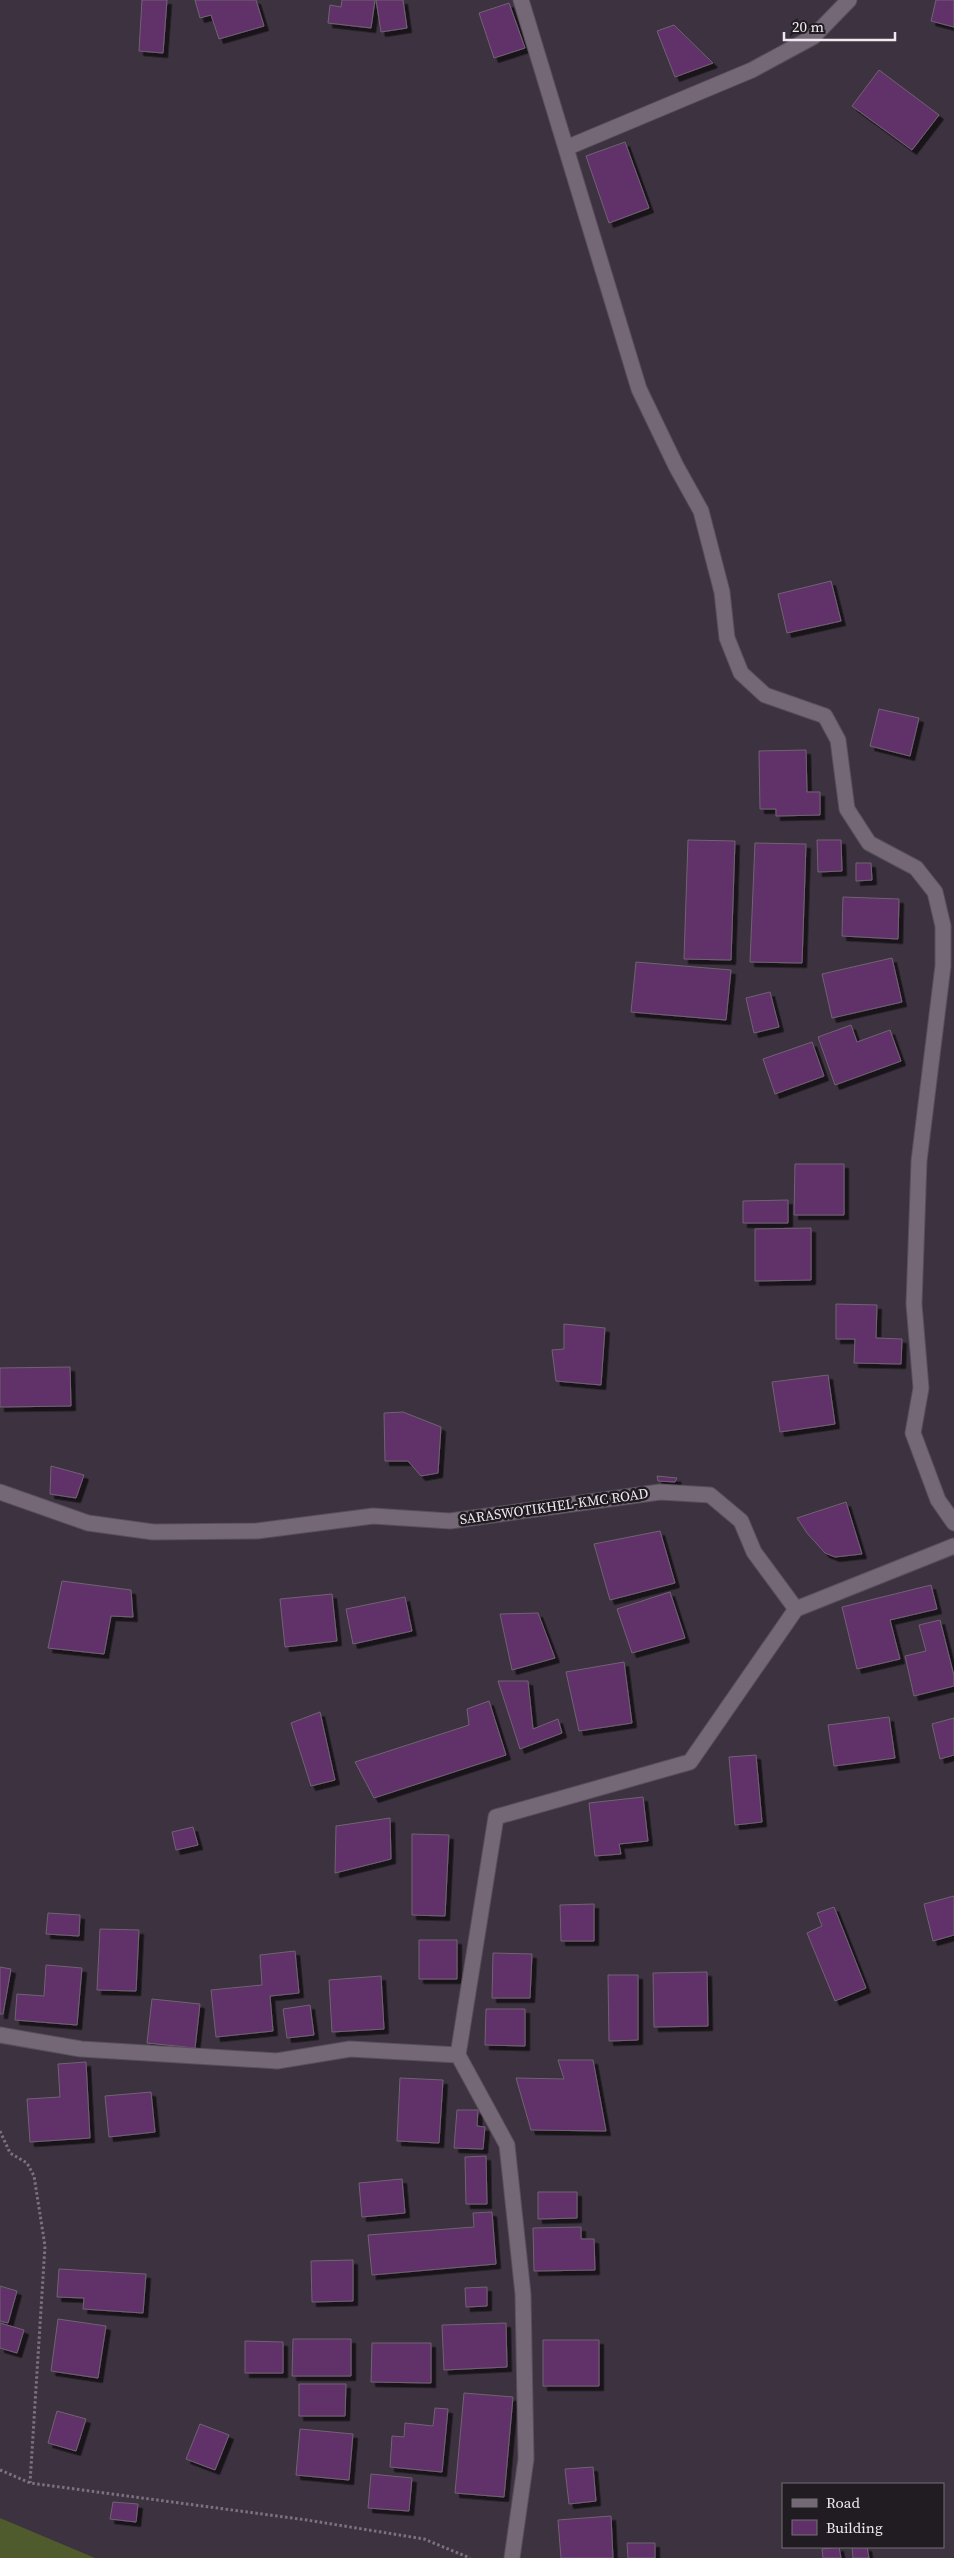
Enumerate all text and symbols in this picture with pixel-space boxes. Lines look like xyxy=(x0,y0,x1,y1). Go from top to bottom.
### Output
scale bar xyxy=(784,10,895,42)
text: 20 m xyxy=(792,16,824,37)
street label: SARASWOTIKHEL-KMC ROAD xyxy=(458,1483,650,1529)
legend xyxy=(782,2483,944,2548)
text: Road xyxy=(826,2492,860,2513)
text: Building xyxy=(826,2517,883,2538)

